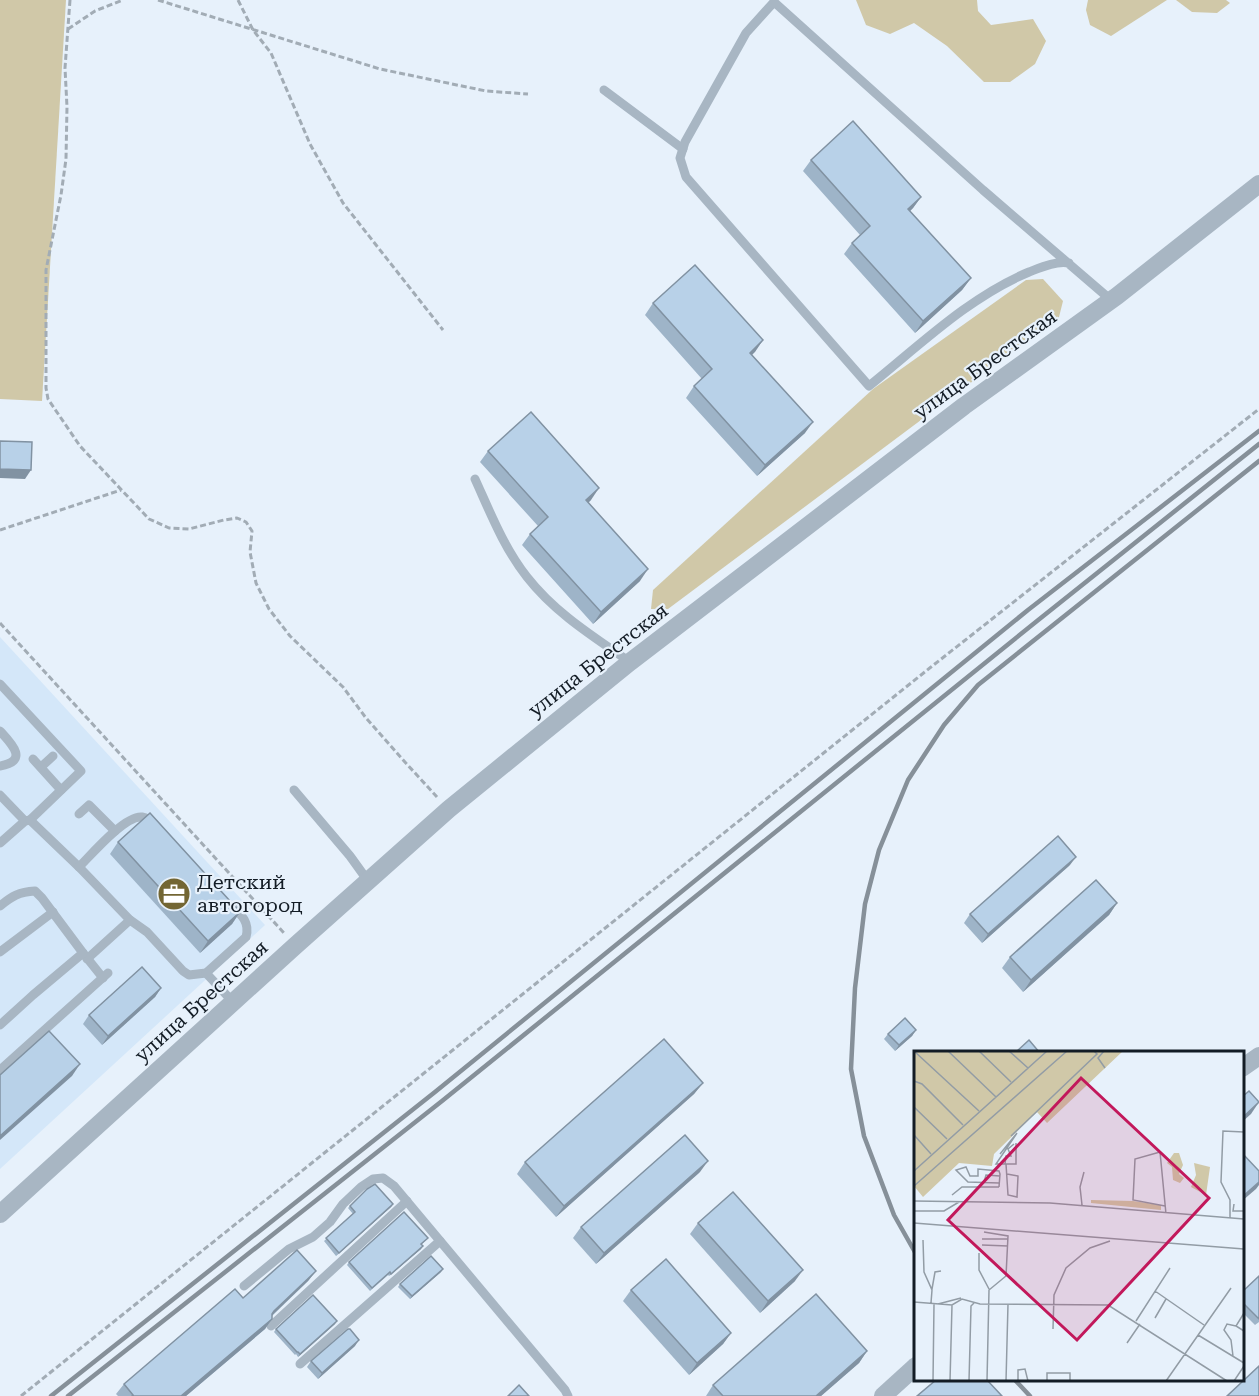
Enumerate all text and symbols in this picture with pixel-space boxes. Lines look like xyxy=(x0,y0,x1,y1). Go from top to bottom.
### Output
street label: улица Брестская xyxy=(909,304,1061,424)
street label: улица Брестская xyxy=(523,598,673,722)
place label: Детский автогород xyxy=(197,870,303,917)
office icon: Детский автогород xyxy=(156,876,192,912)
street label: улица Брестская xyxy=(129,935,273,1067)
inset map xyxy=(914,1051,1244,1381)

